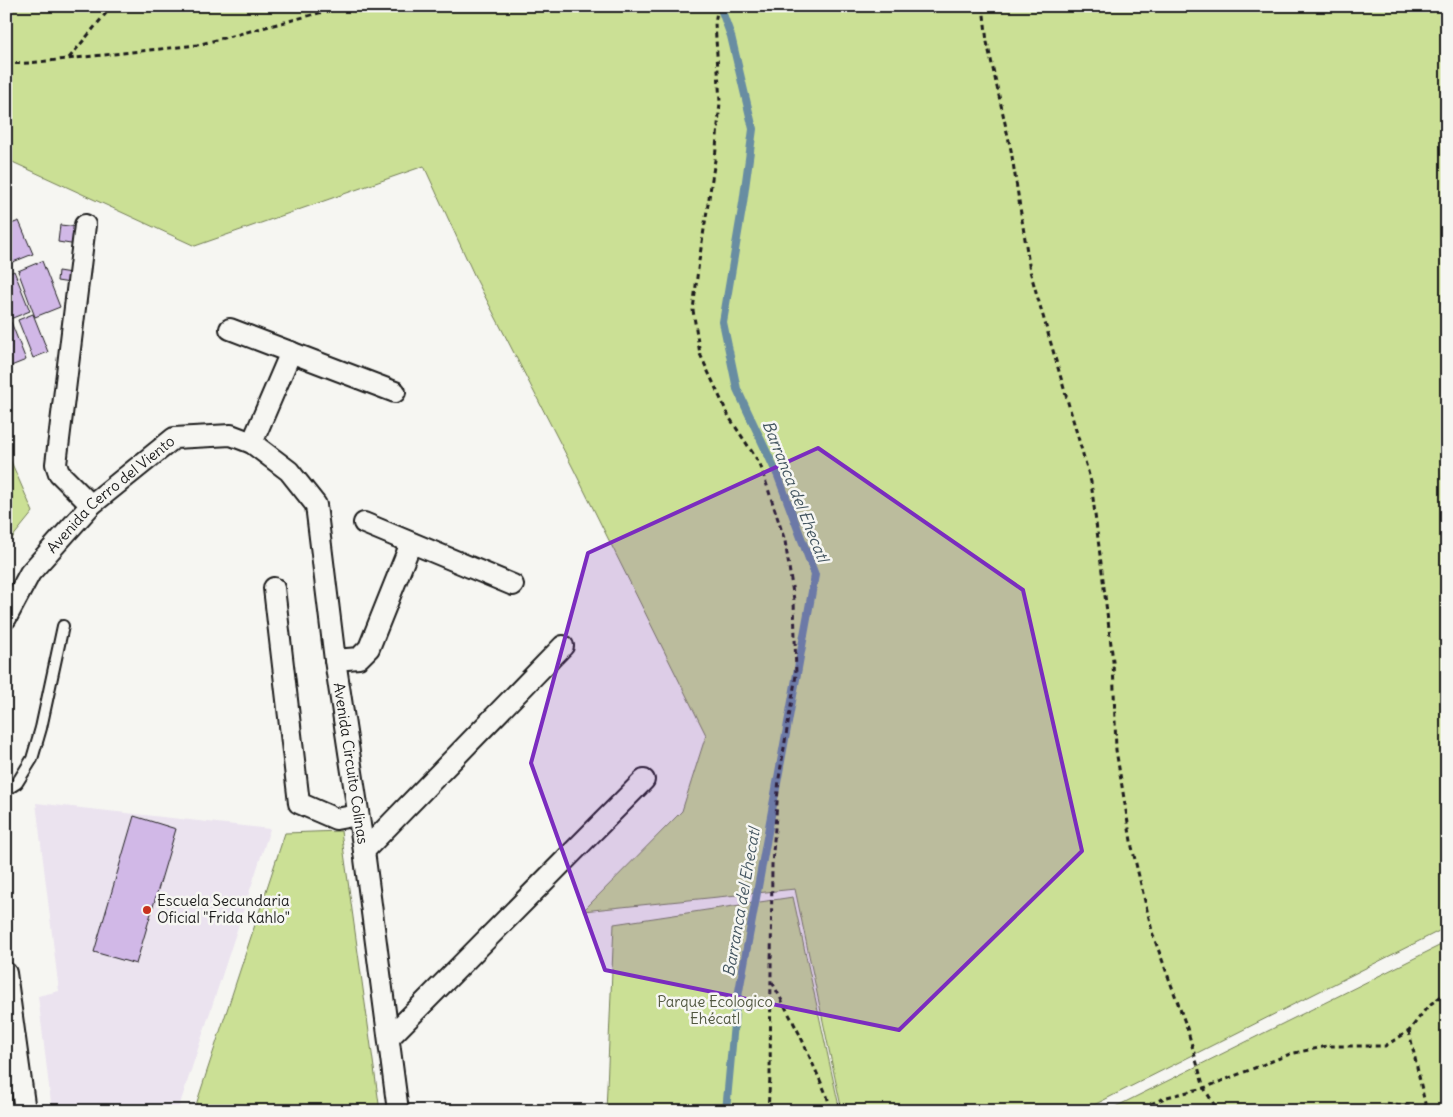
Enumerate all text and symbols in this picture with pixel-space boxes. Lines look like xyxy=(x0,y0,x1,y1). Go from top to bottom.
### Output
water label: Barranca del Ehecatl xyxy=(759,417,834,567)
street label: Avenida Cerro del Viento xyxy=(42,431,178,557)
street label: Avenida Circuito Colinas xyxy=(330,681,373,845)
water label: Barranca del Ehecatl xyxy=(718,824,764,978)
place label: Escuela Secundaria Oficial "Frida Kahlo" xyxy=(157,891,290,927)
marker: Escuela Secundaria Oficial "Frida Kahlo" xyxy=(141,904,153,916)
park label: Parque Ecologico Ehécatl xyxy=(657,992,773,1028)

